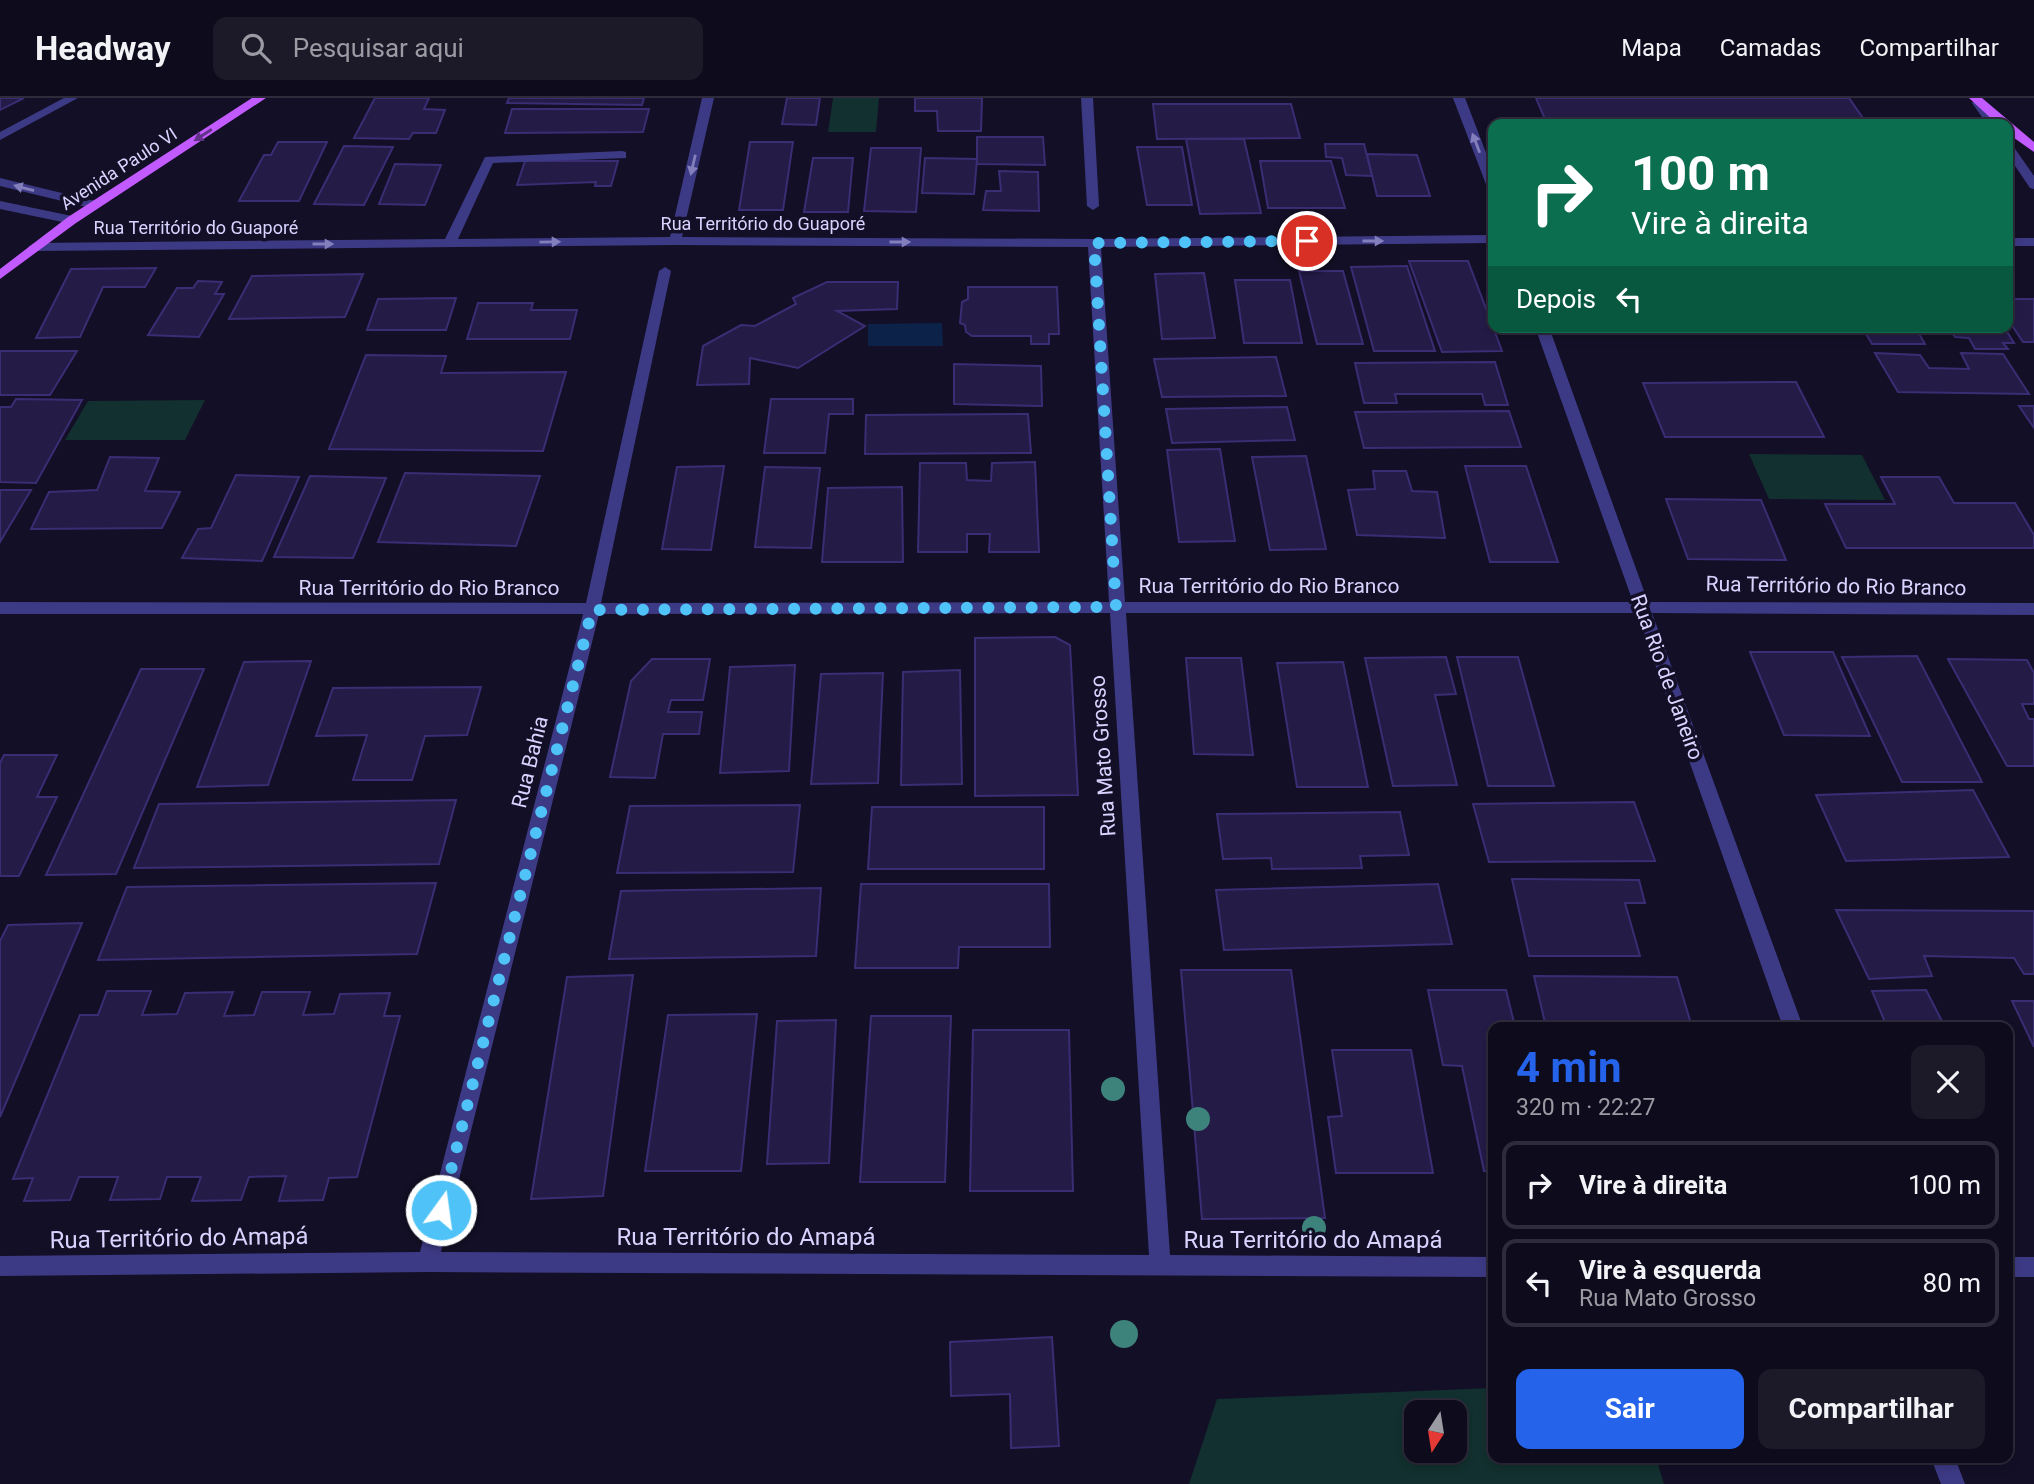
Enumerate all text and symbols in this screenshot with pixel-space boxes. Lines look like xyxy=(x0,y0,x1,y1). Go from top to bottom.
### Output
search box xyxy=(213,17,703,80)
text: Headway xyxy=(35,29,171,68)
icon: search xyxy=(237,29,275,67)
text: Pesquisar aqui xyxy=(293,33,464,63)
text: Mapa xyxy=(1621,34,1682,62)
text: Camadas xyxy=(1720,34,1821,62)
text: Compartilhar xyxy=(1859,34,1999,62)
street label: Avenida Paulo VI xyxy=(57,123,181,214)
one-way arrow xyxy=(193,129,213,142)
one-way arrow xyxy=(1470,132,1481,153)
text: 100 m xyxy=(1631,145,1770,202)
icon: right xyxy=(1516,147,1607,238)
one-way arrow xyxy=(687,154,698,176)
one-way arrow xyxy=(12,182,34,193)
text: Vire à direita xyxy=(1631,204,1809,242)
pin xyxy=(1277,211,1337,271)
street label: Rua Território do Guaporé xyxy=(661,213,865,234)
street label: Rua Território do Guaporé xyxy=(94,217,298,238)
icon: arrive xyxy=(1288,222,1326,260)
one-way arrow xyxy=(1362,235,1384,246)
one-way arrow xyxy=(539,236,561,248)
one-way arrow xyxy=(889,236,911,248)
one-way arrow xyxy=(312,239,334,250)
icon: left xyxy=(1610,280,1648,318)
text: Depois xyxy=(1516,284,1596,314)
street label: Rua Território do Rio Branco xyxy=(1705,572,1967,600)
street label: Rua Território do Rio Branco xyxy=(1139,574,1399,598)
street label: Rua Território do Rio Branco xyxy=(299,576,559,600)
street label: Rua Rio de Janeiro xyxy=(1626,591,1708,763)
street label: Rua Mato Grosso xyxy=(1085,675,1121,837)
street label: Rua Bahia xyxy=(507,714,553,810)
text: 4 min xyxy=(1516,1043,1622,1092)
button: close xyxy=(1911,1045,1985,1119)
text: 320 m · 22:27 xyxy=(1516,1094,1655,1121)
icon: right xyxy=(1520,1166,1558,1204)
text: Vire à direita xyxy=(1579,1170,1727,1200)
text: 100 m xyxy=(1908,1170,1981,1200)
position arrow xyxy=(404,1173,478,1247)
street label: Rua Território do Amapá xyxy=(49,1222,309,1254)
street label: Rua Território do Amapá xyxy=(617,1223,875,1251)
street label: Rua Território do Amapá xyxy=(1184,1226,1442,1254)
text: Vire à esquerda xyxy=(1579,1255,1762,1285)
icon: left xyxy=(1520,1264,1558,1302)
text: 80 m xyxy=(1923,1268,1981,1298)
text: Rua Mato Grosso xyxy=(1579,1285,1756,1312)
button: Sair xyxy=(1516,1369,1744,1449)
button: Compartilhar xyxy=(1758,1369,1985,1449)
north arrow xyxy=(1404,1400,1466,1463)
map controls xyxy=(1404,1400,1467,1463)

